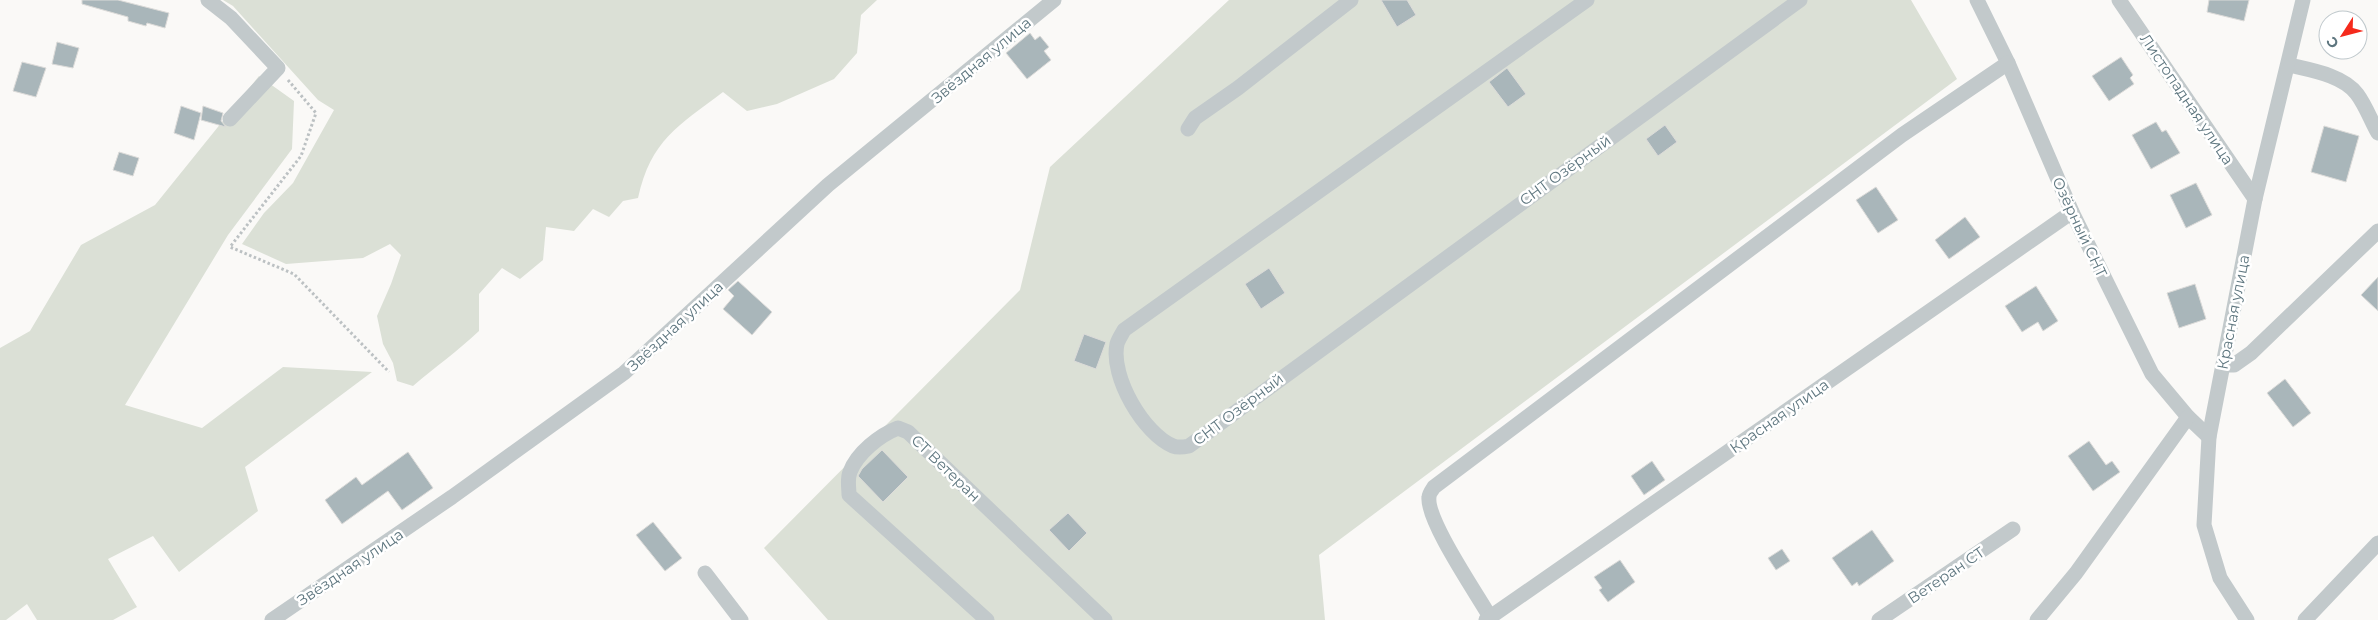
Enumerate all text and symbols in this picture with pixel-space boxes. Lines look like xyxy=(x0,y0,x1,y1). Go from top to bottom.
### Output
north arrow xyxy=(2318,10,2368,60)
street label: Звёздная улица xyxy=(927,13,1035,107)
street label: Листопадная улица xyxy=(2136,30,2238,168)
text: С xyxy=(2322,33,2343,52)
street label: СНТ Озёрный xyxy=(1516,130,1614,210)
street label: Озёрный СНТ xyxy=(2048,174,2112,280)
street label: Красная улица xyxy=(2213,253,2253,371)
street label: Звёздная улица xyxy=(623,277,727,375)
street label: СНТ Озёрный xyxy=(1189,369,1287,449)
street label: Красная улица xyxy=(1726,375,1832,457)
street label: СТ Ветеран xyxy=(908,430,984,506)
street label: Звёздная улица xyxy=(293,524,407,610)
street label: Ветеран СТ xyxy=(1904,542,1988,608)

